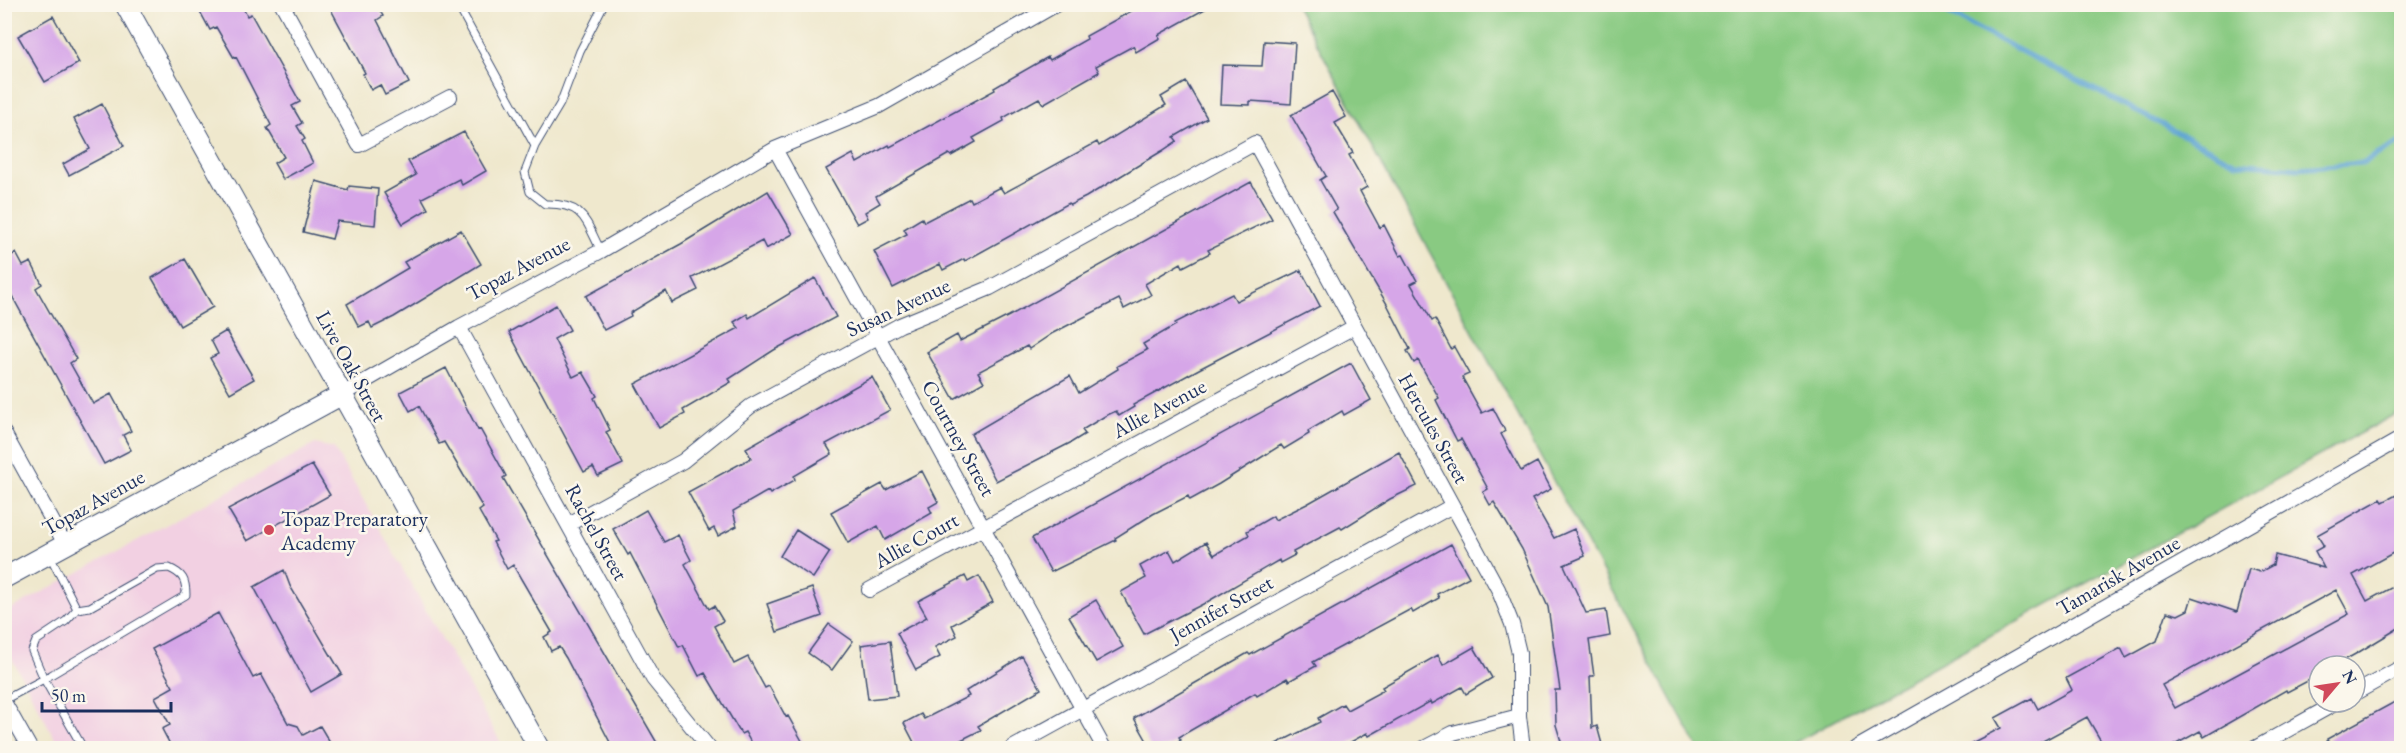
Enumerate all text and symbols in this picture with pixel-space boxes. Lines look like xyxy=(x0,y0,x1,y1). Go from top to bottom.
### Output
street label: Topaz Avenue xyxy=(462,230,574,306)
street label: Susan Avenue xyxy=(842,271,954,343)
street label: Live Oak Street xyxy=(310,306,394,427)
street label: Hercules Street xyxy=(1393,368,1476,488)
street label: Allie Avenue xyxy=(1107,372,1211,444)
street label: Courtney Street xyxy=(916,375,1002,501)
street label: Topaz Avenue xyxy=(37,463,149,541)
street label: Rachel Street xyxy=(559,479,635,585)
place label: Topaz Preparatory Academy xyxy=(280,505,429,556)
street label: Allie Court xyxy=(868,506,963,575)
marker: Topaz Preparatory Academy xyxy=(262,523,276,537)
street label: Tamarisk Avenue xyxy=(2051,529,2185,621)
street label: Jennifer Street xyxy=(1163,568,1278,648)
north arrow xyxy=(2307,654,2367,714)
text: N xyxy=(2337,666,2362,688)
scale bar xyxy=(42,675,171,713)
text: 50 m xyxy=(51,684,86,707)

